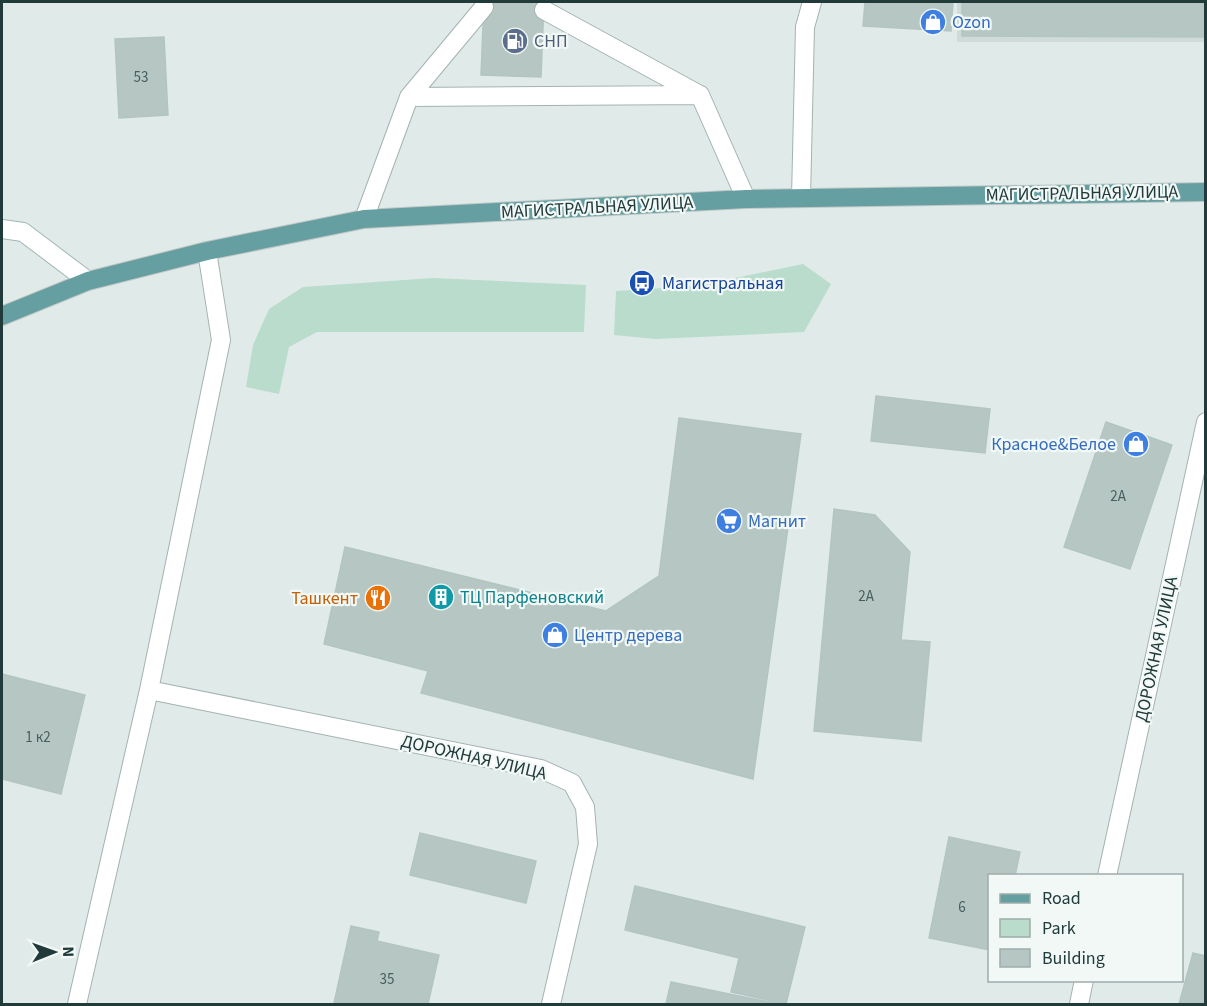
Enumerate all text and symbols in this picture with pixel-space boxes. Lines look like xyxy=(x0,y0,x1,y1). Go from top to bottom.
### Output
shop icon: Ozon xyxy=(918,7,948,37)
place label: Ozon xyxy=(952,10,991,35)
fuel station icon: СНП xyxy=(500,26,530,56)
place label: СНП xyxy=(534,29,568,54)
house number: 53 xyxy=(134,67,148,88)
street label: МАГИСТРАЛЬНАЯ УЛИЦА xyxy=(986,179,1179,208)
street label: МАГИСТРАЛЬНАЯ УЛИЦА xyxy=(500,190,694,225)
bus stop icon: Магистральная xyxy=(627,268,657,298)
place label: Магистральная xyxy=(662,271,784,296)
shop icon: Красное&Белое xyxy=(1121,429,1151,459)
place label: Красное&Белое xyxy=(991,432,1116,457)
house number: 2А xyxy=(1110,486,1127,507)
supermarket icon: Магнит xyxy=(714,506,744,536)
place label: Магнит xyxy=(748,509,806,534)
street label: ДОРОЖНАЯ УЛИЦА xyxy=(1129,574,1184,724)
building icon: ТЦ Парфеновский xyxy=(426,582,456,612)
restaurant icon: Ташкент xyxy=(363,583,393,613)
place label: ТЦ Парфеновский xyxy=(460,585,604,610)
place label: Ташкент xyxy=(291,586,358,611)
house number: 2А xyxy=(858,586,875,607)
shop icon: Центр дерева xyxy=(540,620,570,650)
place label: Центр дерева xyxy=(574,623,682,648)
house number: 1 к2 xyxy=(25,727,51,748)
street label: ДОРОЖНАЯ УЛИЦА xyxy=(399,729,549,786)
legend xyxy=(988,874,1183,982)
text: Road xyxy=(1042,886,1081,911)
house number: 6 xyxy=(958,897,966,918)
text: Park xyxy=(1042,916,1076,941)
north arrow xyxy=(24,922,84,982)
text: N xyxy=(57,946,79,957)
text: Building xyxy=(1042,946,1105,971)
house number: 35 xyxy=(380,969,394,990)

